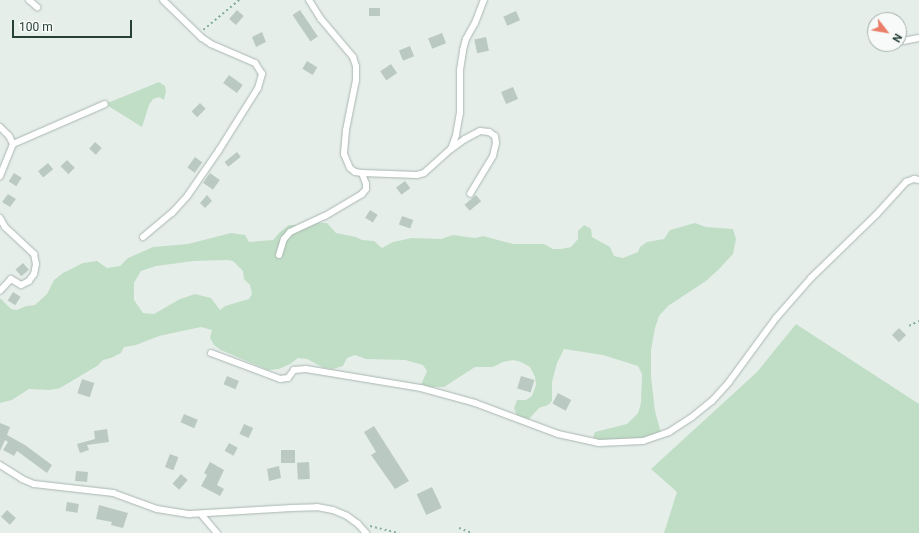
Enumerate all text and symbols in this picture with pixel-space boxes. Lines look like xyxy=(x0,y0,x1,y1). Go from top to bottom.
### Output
scale bar xyxy=(14,12,134,38)
north arrow xyxy=(867,12,907,52)
text: 100 m xyxy=(19,20,53,34)
text: N xyxy=(889,31,904,45)

